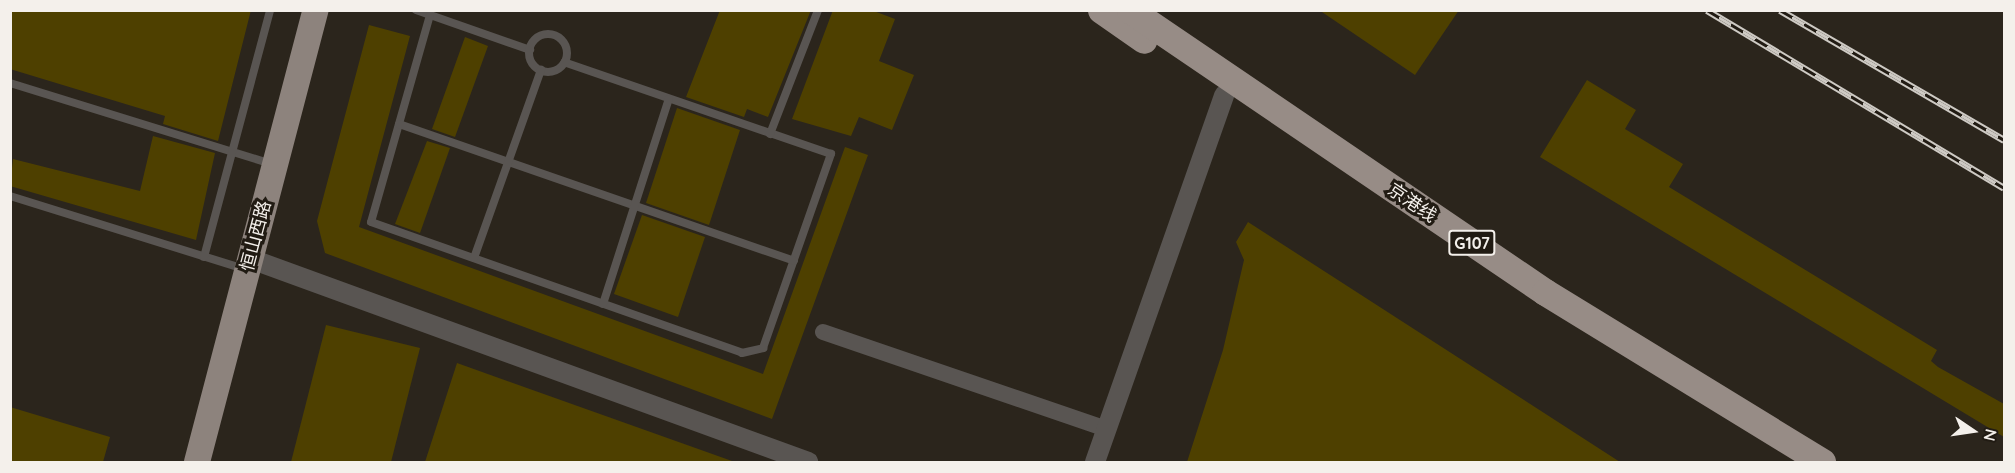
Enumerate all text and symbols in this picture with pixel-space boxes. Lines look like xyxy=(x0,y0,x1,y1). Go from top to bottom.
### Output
street label: 京港线 xyxy=(1384,179,1440,227)
street label: 恒山西路 xyxy=(236,198,276,274)
road number: G107 xyxy=(1448,230,1496,256)
north arrow xyxy=(1943,401,2003,461)
text: N xyxy=(1979,427,2002,443)

